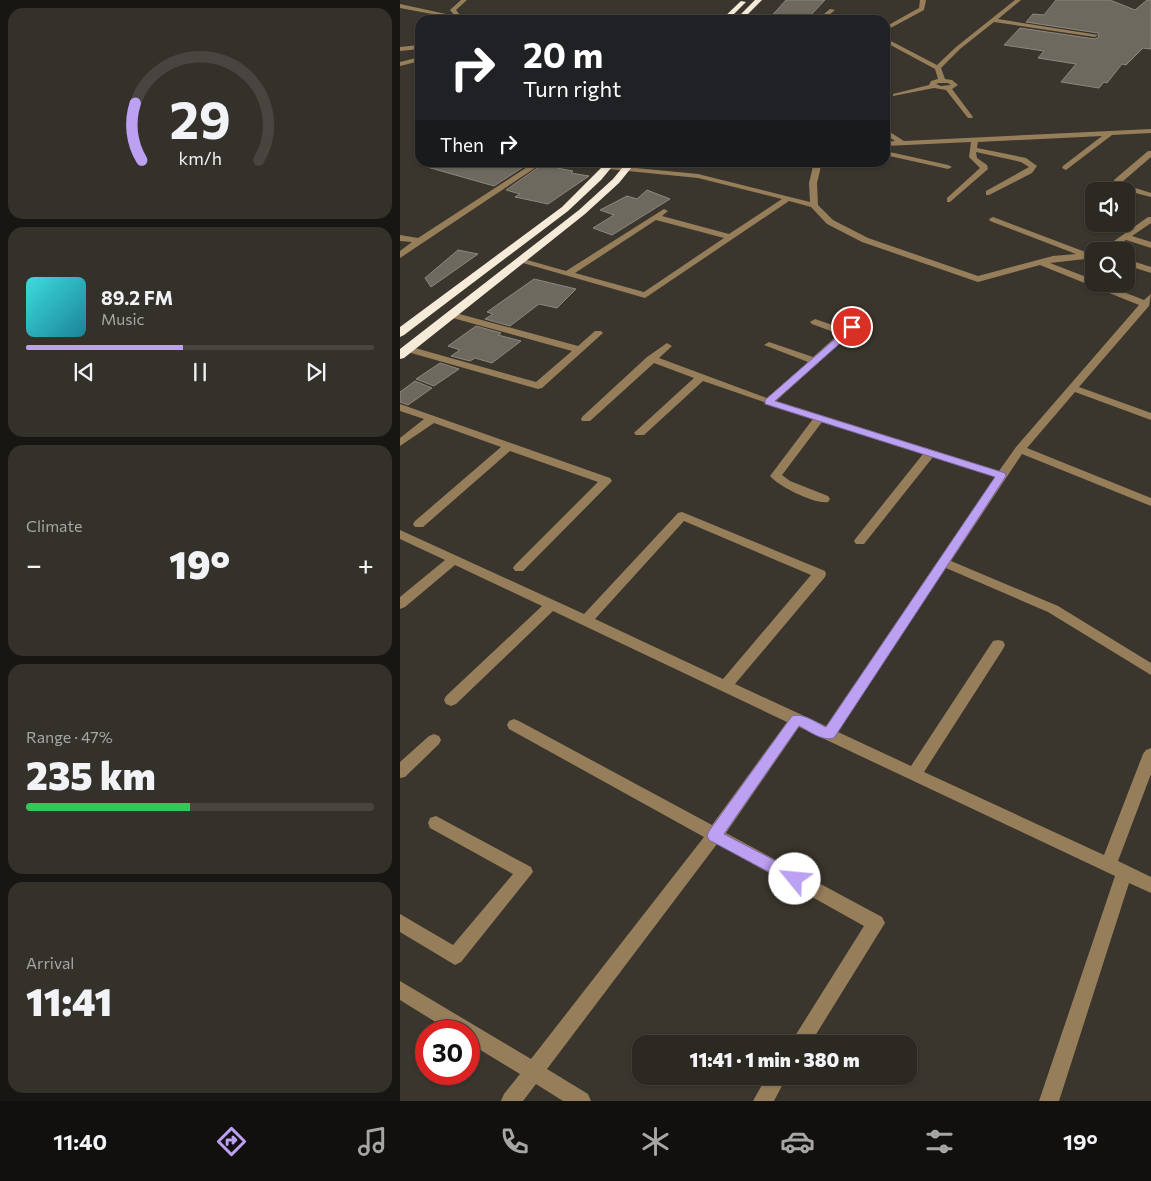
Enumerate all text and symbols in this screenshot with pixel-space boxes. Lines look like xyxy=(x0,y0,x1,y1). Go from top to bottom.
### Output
text: 20 m xyxy=(523,32,603,75)
icon: right xyxy=(440,35,505,100)
text: Turn right xyxy=(523,75,621,102)
text: 29 xyxy=(169,86,231,150)
icon: right xyxy=(494,130,522,158)
text: Then xyxy=(440,133,484,156)
text: km/h xyxy=(178,147,222,169)
map controls xyxy=(1085,182,1135,292)
button: sound xyxy=(1085,182,1135,232)
button: search xyxy=(1085,242,1135,292)
text: 89.2 FM xyxy=(101,286,173,309)
pin xyxy=(831,306,873,348)
text: Music xyxy=(101,309,145,328)
icon: arrive xyxy=(838,313,866,341)
icon: previous xyxy=(70,358,98,386)
icon: pause xyxy=(186,358,214,386)
icon: next xyxy=(302,358,330,386)
text: Climate xyxy=(26,516,82,535)
text: 19° xyxy=(169,540,230,587)
text: − xyxy=(26,547,42,581)
text: + xyxy=(358,547,374,581)
text: Range · 47% xyxy=(26,727,113,746)
text: 235 km xyxy=(26,751,156,798)
position arrow xyxy=(768,852,820,904)
text: Arrival xyxy=(26,953,74,972)
text: 11:41 xyxy=(26,977,112,1024)
speed limit sign: 30 xyxy=(415,1020,480,1085)
text: 11:41 · 1 min · 380 m xyxy=(690,1048,859,1071)
icon: directions xyxy=(214,1124,249,1159)
icon: music xyxy=(355,1124,390,1159)
icon: phone xyxy=(497,1124,532,1159)
icon: climate xyxy=(638,1124,673,1159)
icon: car xyxy=(780,1124,815,1159)
icon: filters xyxy=(922,1124,957,1159)
text: 11:40 xyxy=(53,1128,107,1155)
text: 19° xyxy=(1063,1128,1098,1155)

